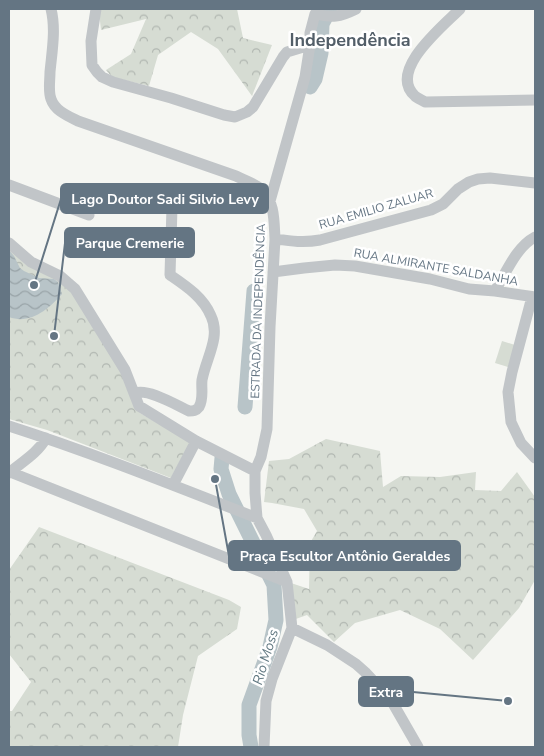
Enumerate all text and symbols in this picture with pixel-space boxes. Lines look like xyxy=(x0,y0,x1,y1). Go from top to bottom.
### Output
district label: Independência xyxy=(289,28,411,52)
callout: Lago Doutor Sadi Silvio Levy xyxy=(61,184,268,213)
street label: RUA EMILIO ZALUAR xyxy=(317,185,435,233)
text: Lago Doutor Sadi Silvio Levy xyxy=(71,190,259,209)
street label: ESTRADA DA INDEPENDÊNCIA xyxy=(247,223,269,399)
callout: Parque Cremerie xyxy=(65,228,194,257)
text: Parque Cremerie xyxy=(76,234,185,253)
street label: RUA ALMIRANTE SALDANHA xyxy=(352,245,520,289)
callout: Praça Escultor Antônio Geraldes xyxy=(229,541,460,570)
text: Praça Escultor Antônio Geraldes xyxy=(240,547,450,566)
water label: Rio Moss xyxy=(248,627,283,687)
callout: Extra xyxy=(359,677,413,706)
text: Extra xyxy=(369,683,403,702)

